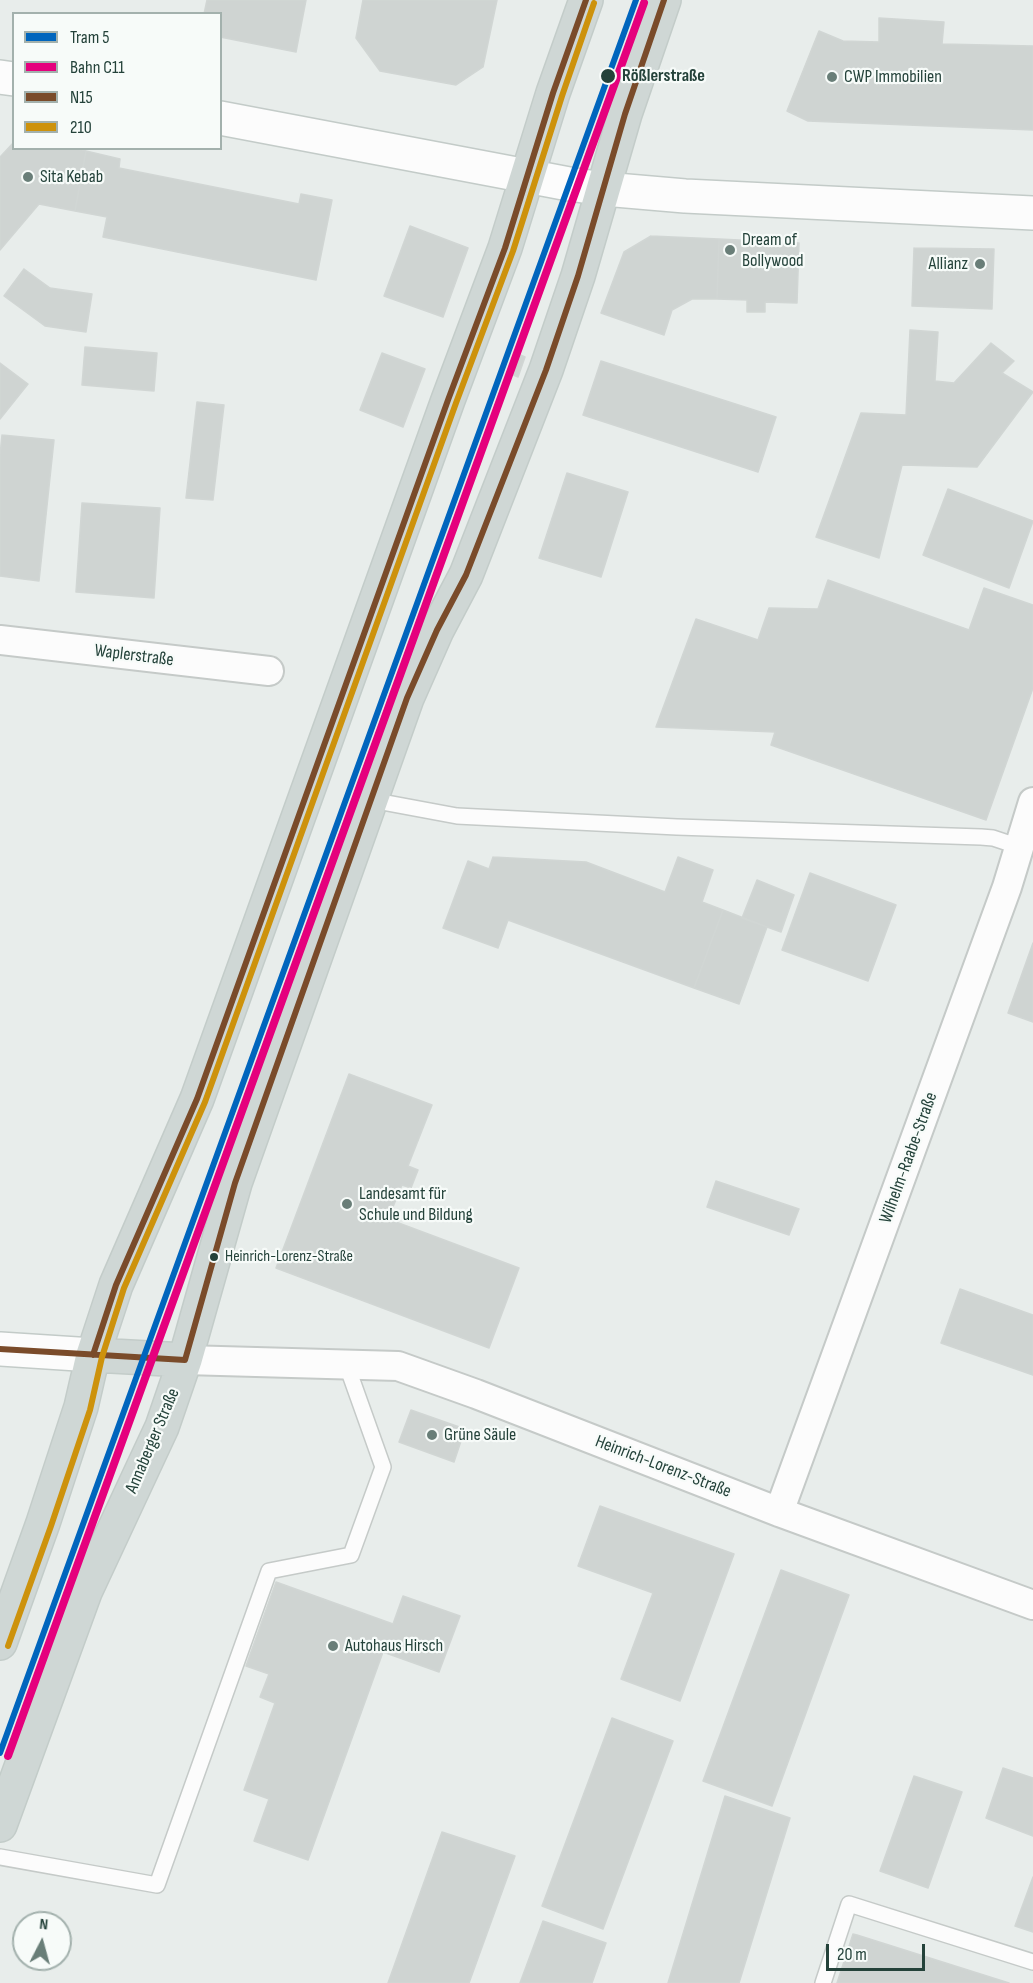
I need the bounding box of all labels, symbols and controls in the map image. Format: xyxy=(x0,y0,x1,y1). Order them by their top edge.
legend xyxy=(12,12,222,150)
text: Tram 5 xyxy=(70,27,109,48)
text: Bahn C11 xyxy=(70,57,125,78)
place label: Rößlerstraße xyxy=(622,65,705,87)
place label: CWP Immobilien xyxy=(844,66,942,88)
marker: Rößlerstraße xyxy=(599,67,617,85)
marker: CWP Immobilien xyxy=(825,70,839,84)
text: N15 xyxy=(70,87,93,108)
text: 210 xyxy=(70,117,92,138)
place label: Sita Kebab xyxy=(40,166,103,188)
marker: Sita Kebab xyxy=(21,170,35,184)
place label: Dream of Bollywood xyxy=(742,229,804,272)
marker: Dream of Bollywood xyxy=(723,243,737,257)
place label: Allianz xyxy=(929,253,968,275)
marker: Allianz xyxy=(973,257,987,271)
street label: Waplerstraße xyxy=(93,640,175,672)
street label: Wilhelm-Raabe-Straße xyxy=(875,1090,943,1226)
place label: Landesamt für Schule und Bildung xyxy=(359,1183,473,1226)
marker: Landesamt für Schule und Bildung xyxy=(340,1197,354,1211)
place label: Heinrich-Lorenz-Straße xyxy=(225,1247,353,1267)
marker: Heinrich-Lorenz-Straße xyxy=(208,1251,220,1263)
street label: Annaberger Straße xyxy=(121,1385,185,1497)
place label: Grüne Säule xyxy=(444,1424,516,1446)
marker: Grüne Säule xyxy=(425,1428,439,1442)
street label: Heinrich-Lorenz-Straße xyxy=(592,1431,734,1503)
place label: Autohaus Hirsch xyxy=(345,1635,443,1657)
marker: Autohaus Hirsch xyxy=(326,1639,340,1653)
north arrow xyxy=(12,1911,72,1971)
text: N xyxy=(38,1915,49,1934)
scale bar xyxy=(829,1932,928,1970)
text: 20 m xyxy=(837,1944,867,1965)

